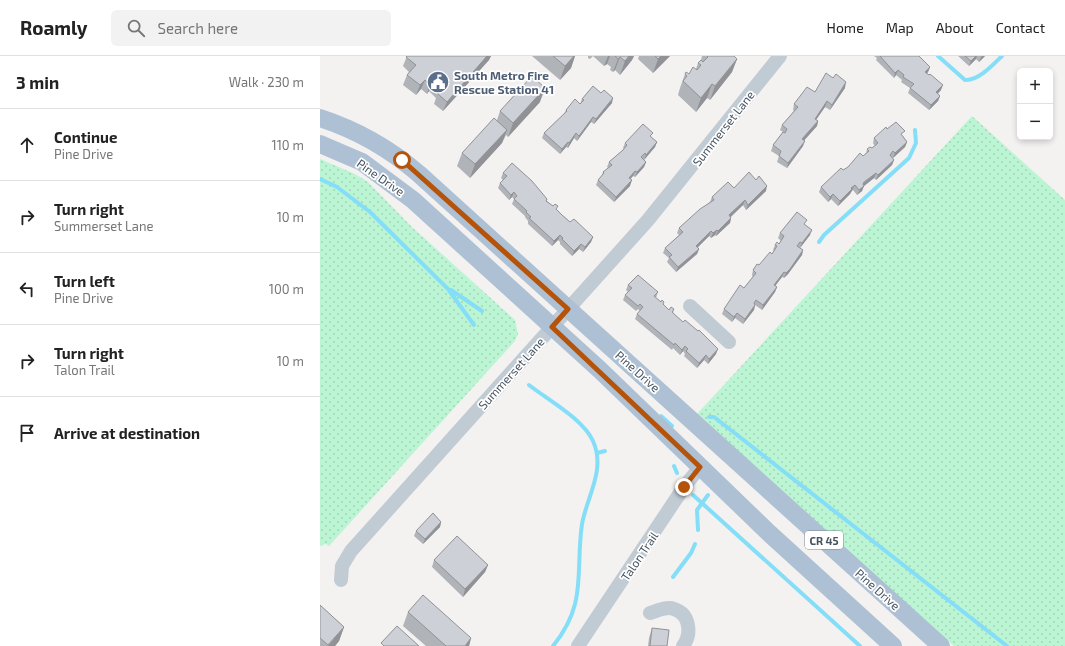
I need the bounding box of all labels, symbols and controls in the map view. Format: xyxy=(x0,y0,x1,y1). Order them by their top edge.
search box xyxy=(111,10,391,46)
text: Roamly xyxy=(20,16,87,39)
icon: search xyxy=(125,17,147,39)
text: Search here xyxy=(157,19,238,37)
text: Home xyxy=(827,19,864,36)
text: Map xyxy=(886,19,914,36)
text: About xyxy=(936,19,974,36)
text: Contact xyxy=(996,19,1045,36)
place label: South Metro Fire Rescue Station 41 xyxy=(454,68,554,96)
map controls xyxy=(1017,68,1053,140)
button: + xyxy=(1017,68,1053,104)
public building icon: South Metro Fire Rescue Station 41 xyxy=(425,69,451,95)
text: 3 min xyxy=(16,72,59,92)
text: Walk · 230 m xyxy=(229,74,304,90)
street label: Summerset Lane xyxy=(689,88,757,168)
button: − xyxy=(1017,104,1053,140)
text: Continue xyxy=(54,128,117,146)
icon: ahead xyxy=(16,134,38,156)
text: 110 m xyxy=(272,137,304,153)
text: Pine Drive xyxy=(54,146,113,162)
route start xyxy=(393,151,411,169)
street label: Pine Drive xyxy=(355,156,407,198)
text: Turn right xyxy=(54,200,124,218)
icon: right xyxy=(16,206,38,228)
text: 10 m xyxy=(277,209,304,225)
text: Summerset Lane xyxy=(54,218,153,234)
text: Turn left xyxy=(54,272,115,290)
icon: left xyxy=(16,278,38,300)
text: 100 m xyxy=(269,281,304,297)
text: Pine Drive xyxy=(54,290,113,306)
street label: Summerset Lane xyxy=(475,334,547,412)
text: Turn right xyxy=(54,344,124,362)
street label: Pine Drive xyxy=(613,348,663,394)
icon: right xyxy=(16,350,38,372)
text: 10 m xyxy=(277,353,304,369)
text: Talon Trail xyxy=(54,362,115,378)
icon: arrive xyxy=(16,422,38,444)
text: Arrive at destination xyxy=(54,424,200,442)
route end xyxy=(675,478,693,496)
street label: Talon Trail xyxy=(618,529,661,583)
road number: CR 45 xyxy=(805,531,843,549)
street label: Pine Drive xyxy=(853,566,903,612)

